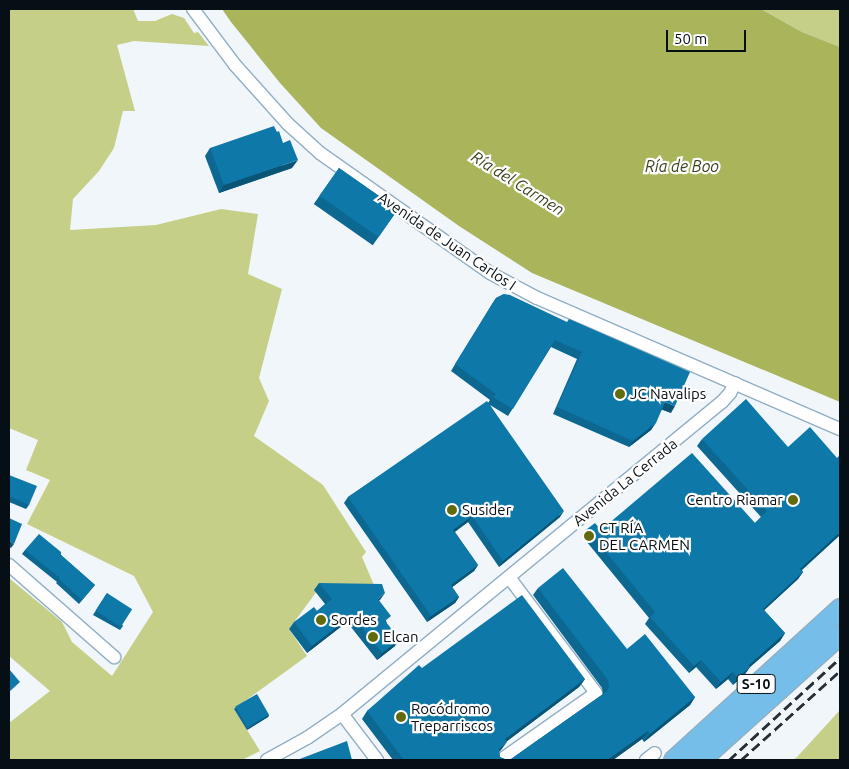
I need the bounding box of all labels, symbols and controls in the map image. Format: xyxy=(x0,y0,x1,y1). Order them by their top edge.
scale bar xyxy=(669,20,749,52)
text: 50 m xyxy=(674,30,707,47)
water label: Ría del Carmen xyxy=(468,147,568,219)
water label: Ría de Boo xyxy=(645,156,719,176)
street label: Avenida de Juan Carlos I xyxy=(375,188,519,294)
place label: JC Navalips xyxy=(630,385,706,403)
marker: JC Navalips xyxy=(614,388,626,400)
street label: Avenida La Cerrada xyxy=(569,434,681,530)
place label: Centro Riamar xyxy=(686,491,783,509)
marker: Centro Riamar xyxy=(787,494,799,506)
place label: Susider xyxy=(462,501,511,519)
marker: Susider xyxy=(446,504,458,516)
place label: CT RÍA DEL CARMEN xyxy=(599,518,690,553)
marker: CT RÍA DEL CARMEN xyxy=(583,530,595,542)
place label: Sordes xyxy=(331,611,377,629)
marker: Sordes xyxy=(315,614,327,626)
place label: Elcan xyxy=(383,628,419,646)
marker: Elcan xyxy=(367,631,379,643)
road number: S-10 xyxy=(736,672,776,696)
place label: Rocódromo Treparriscos xyxy=(411,699,493,734)
marker: Rocódromo Treparriscos xyxy=(395,711,407,723)

